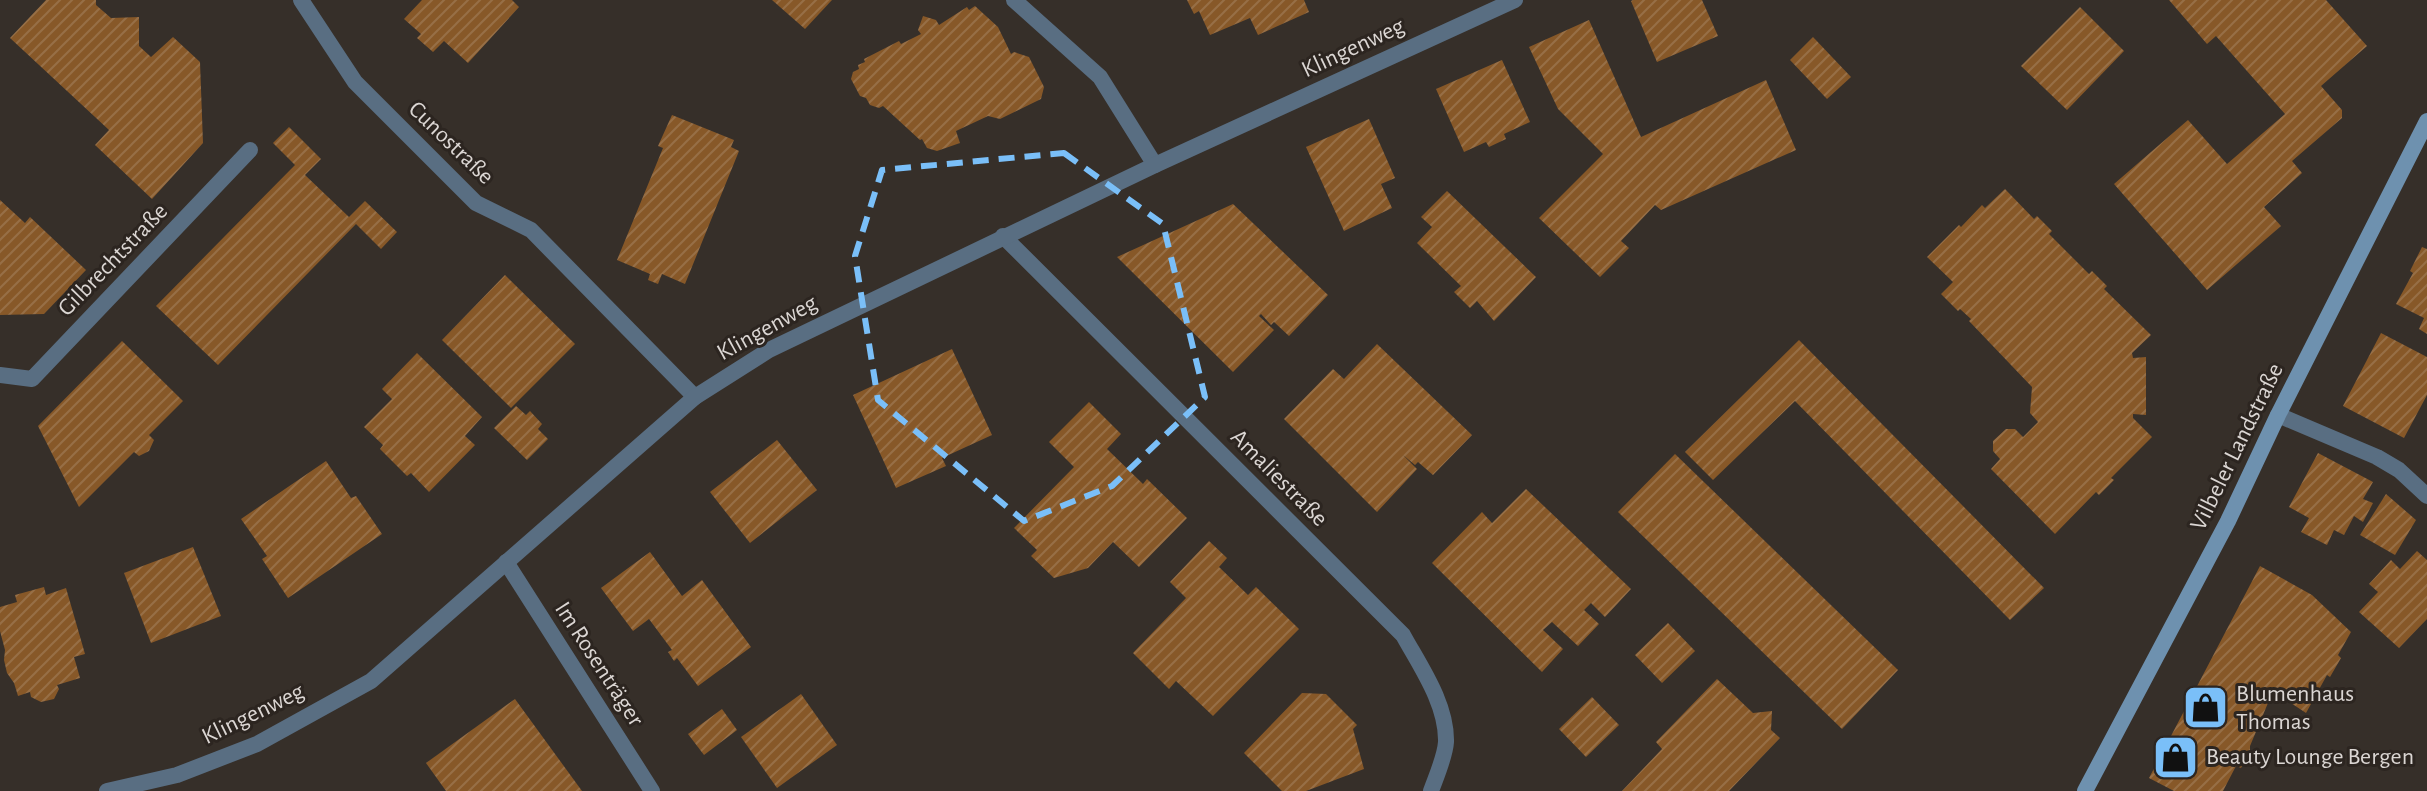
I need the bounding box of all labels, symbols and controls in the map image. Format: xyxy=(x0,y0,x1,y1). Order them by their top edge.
street label: Klingenweg xyxy=(1298,14,1408,82)
street label: Cunostraße xyxy=(404,97,498,189)
street label: Gilbrechtstraße xyxy=(54,199,172,321)
street label: Klingenweg xyxy=(713,291,821,365)
street label: Vilbeler Landstraße xyxy=(2186,360,2288,534)
street label: Amaliestraße xyxy=(1226,425,1332,531)
street label: Im Rosenträger xyxy=(550,598,648,731)
street label: Klingenweg xyxy=(198,679,308,749)
place label: Blumenhaus Thomas xyxy=(2236,682,2354,734)
shop icon: Blumenhaus Thomas xyxy=(2181,684,2229,732)
shop icon: Beauty Lounge Bergen xyxy=(2151,733,2199,781)
place label: Beauty Lounge Bergen xyxy=(2206,745,2414,769)

